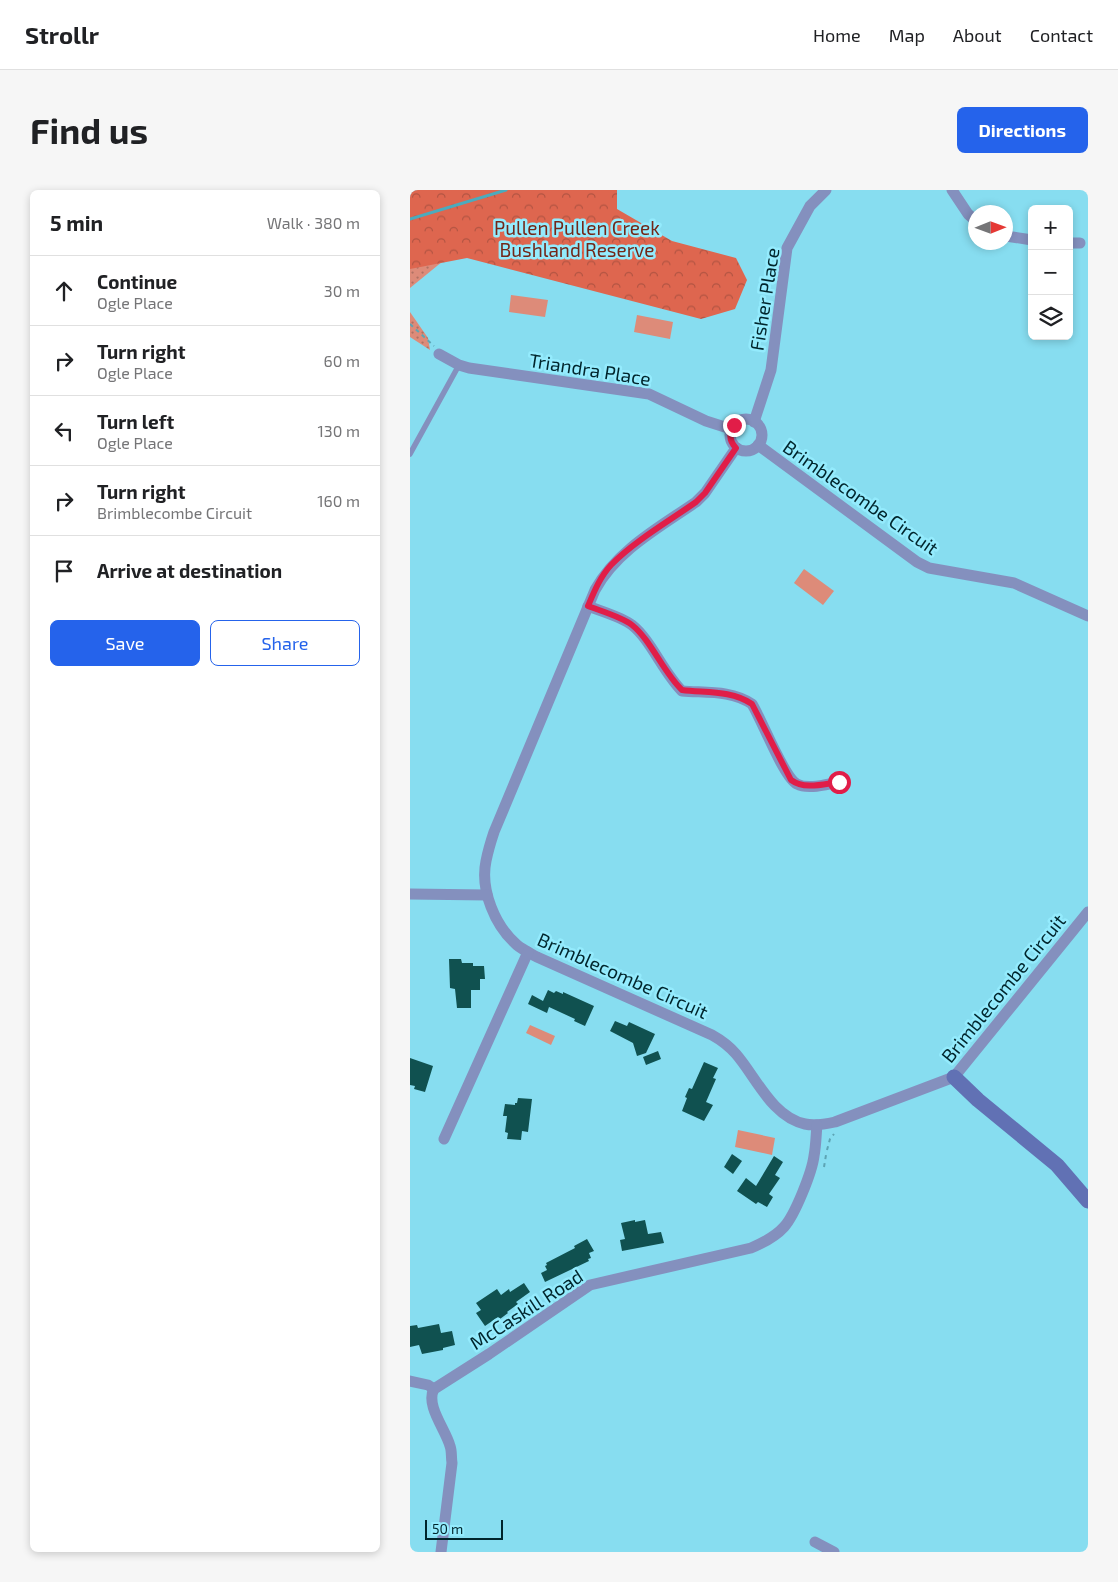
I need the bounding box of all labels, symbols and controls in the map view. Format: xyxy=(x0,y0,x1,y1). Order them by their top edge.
text: Strollr xyxy=(25,20,99,49)
text: Home xyxy=(813,24,861,46)
text: Map xyxy=(889,24,925,46)
text: About xyxy=(953,24,1002,46)
text: Contact xyxy=(1030,24,1093,46)
button: Directions xyxy=(957,107,1088,153)
text: Find us xyxy=(30,109,148,151)
north arrow xyxy=(968,205,1013,250)
map controls xyxy=(1028,205,1073,340)
button: + xyxy=(1028,205,1073,250)
text: 5 min xyxy=(50,210,103,235)
text: Walk · 380 m xyxy=(267,213,360,232)
park label: Pullen Pullen Creek Bushland Reserve xyxy=(494,216,660,261)
street label: Fisher Place xyxy=(745,246,783,352)
button: − xyxy=(1028,250,1073,295)
text: Continue xyxy=(97,270,177,293)
icon: ahead xyxy=(50,277,78,305)
text: 30 m xyxy=(324,281,360,300)
text: Ogle Place xyxy=(97,293,173,312)
button: layers xyxy=(1028,295,1073,340)
text: Turn right xyxy=(97,340,185,363)
icon: right xyxy=(50,347,78,375)
street label: Triandra Place xyxy=(528,348,652,390)
text: 60 m xyxy=(324,351,360,370)
text: Ogle Place xyxy=(97,363,173,382)
text: Turn left xyxy=(97,410,174,433)
route end xyxy=(723,414,746,437)
icon: left xyxy=(50,417,78,445)
text: 130 m xyxy=(318,421,360,440)
text: Ogle Place xyxy=(97,433,173,452)
street label: Brimblecombe Circuit xyxy=(779,435,943,559)
text: Turn right xyxy=(97,480,185,503)
icon: right xyxy=(50,487,78,515)
text: 160 m xyxy=(317,491,360,510)
text: Brimblecombe Circuit xyxy=(97,503,252,522)
icon: arrive xyxy=(50,557,78,585)
text: Arrive at destination xyxy=(97,559,282,582)
button: Save xyxy=(50,620,200,666)
button: Share xyxy=(210,620,360,666)
route start xyxy=(828,771,851,794)
street label: Brimblecombe Circuit xyxy=(936,909,1070,1067)
street label: Brimblecombe Circuit xyxy=(534,927,712,1023)
street label: McCaskill Road xyxy=(465,1264,587,1354)
scale bar xyxy=(425,1517,502,1540)
text: 50 m xyxy=(432,1520,463,1537)

